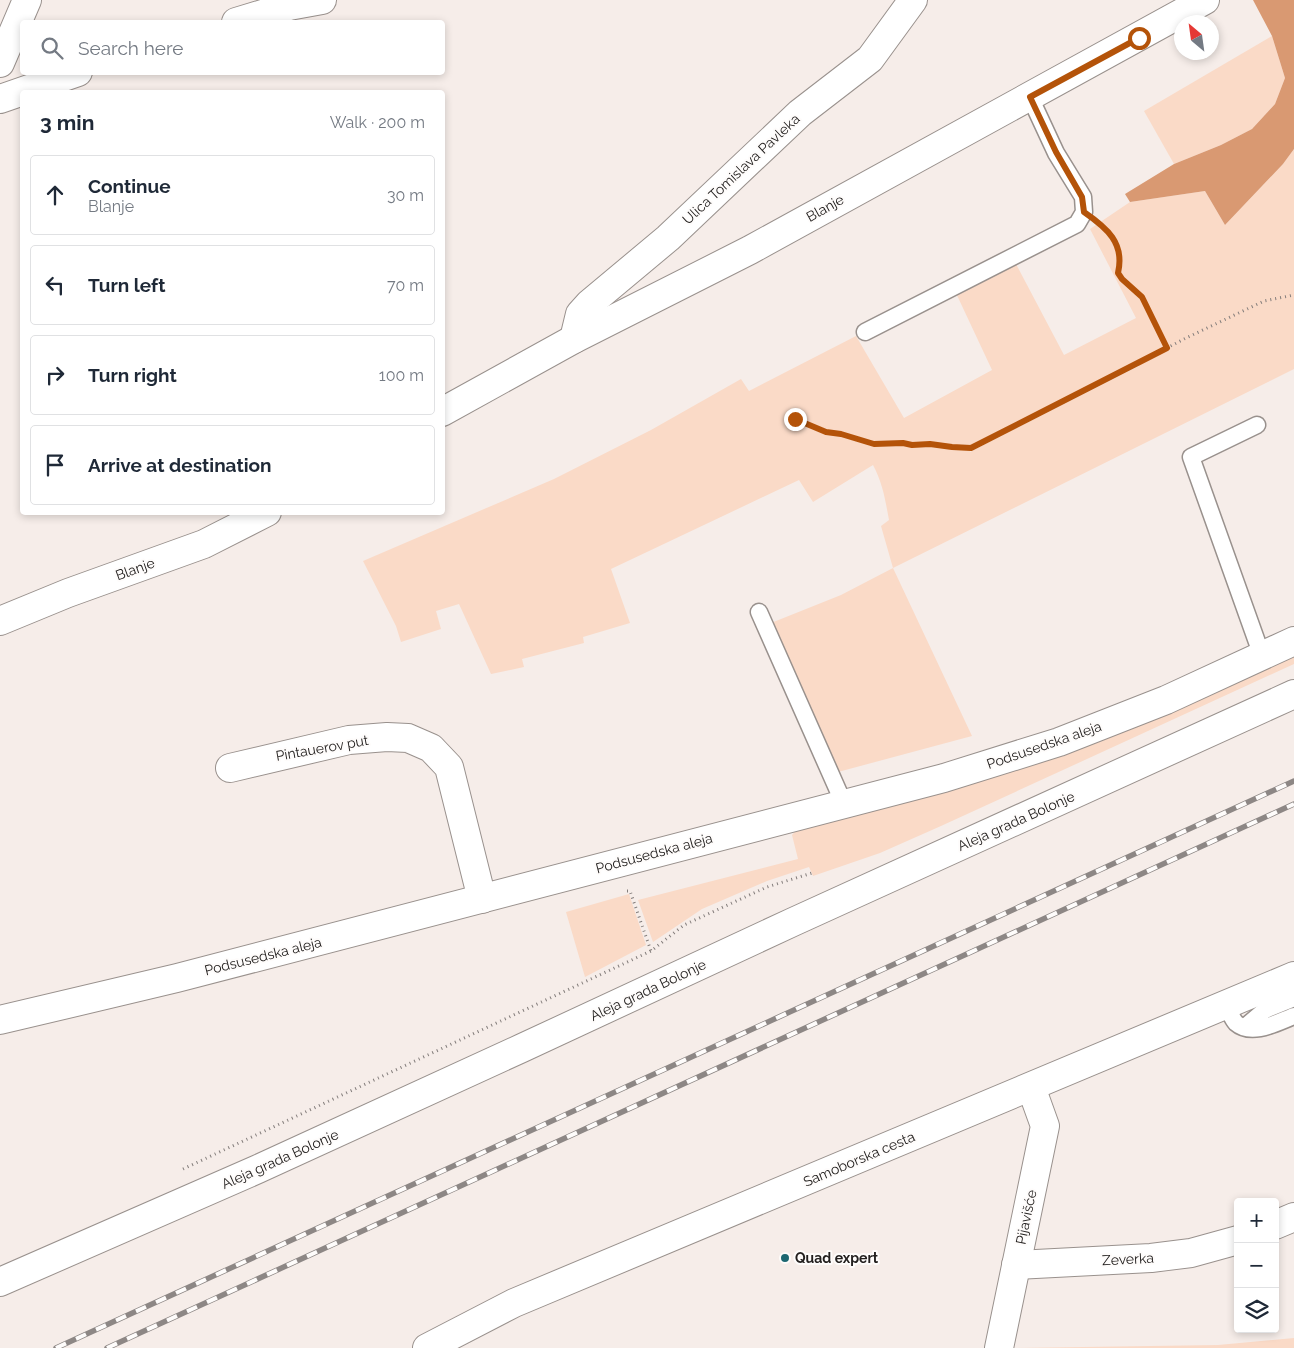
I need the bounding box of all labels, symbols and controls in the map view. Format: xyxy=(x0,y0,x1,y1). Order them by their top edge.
north arrow xyxy=(1174,15,1219,60)
search box xyxy=(20,20,445,75)
route start xyxy=(1128,27,1151,50)
icon: search xyxy=(38,34,66,62)
text: Search here xyxy=(78,37,184,59)
text: 3 min xyxy=(40,110,94,135)
street label: Ulica Tomislava Pavleka xyxy=(679,111,803,227)
text: Walk · 200 m xyxy=(330,113,425,132)
text: Continue xyxy=(88,175,171,197)
icon: ahead xyxy=(41,181,69,209)
text: 30 m xyxy=(387,186,424,205)
street label: Blanje xyxy=(803,191,847,225)
text: Blanje xyxy=(88,197,134,216)
icon: left xyxy=(41,271,69,299)
text: Turn left xyxy=(88,274,165,296)
text: 70 m xyxy=(387,276,424,295)
icon: right xyxy=(41,361,69,389)
text: Turn right xyxy=(88,364,177,386)
text: 100 m xyxy=(379,366,424,385)
route end xyxy=(784,408,807,431)
icon: arrive xyxy=(41,451,69,479)
text: Arrive at destination xyxy=(88,454,272,476)
street label: Blanje xyxy=(113,555,157,583)
street label: Podsusedska aleja xyxy=(985,718,1103,772)
street label: Pintauerov put xyxy=(274,732,370,764)
street label: Aleja grada Bolonje xyxy=(955,788,1077,854)
street label: Podsusedska aleja xyxy=(594,830,714,876)
street label: Podsusedska aleja xyxy=(203,934,323,978)
street label: Aleja grada Bolonje xyxy=(587,956,709,1024)
street label: Aleja grada Bolonje xyxy=(219,1126,341,1192)
street label: Samoborska cesta xyxy=(801,1128,917,1190)
street label: Pijavišće xyxy=(1012,1188,1040,1246)
map controls xyxy=(1234,1198,1279,1333)
button: + xyxy=(1234,1198,1279,1243)
button: − xyxy=(1234,1243,1279,1288)
place label: Quad expert xyxy=(795,1250,879,1266)
street label: Zeverka xyxy=(1102,1250,1154,1268)
marker: Quad expert xyxy=(779,1252,791,1264)
button: layers xyxy=(1234,1288,1279,1333)

